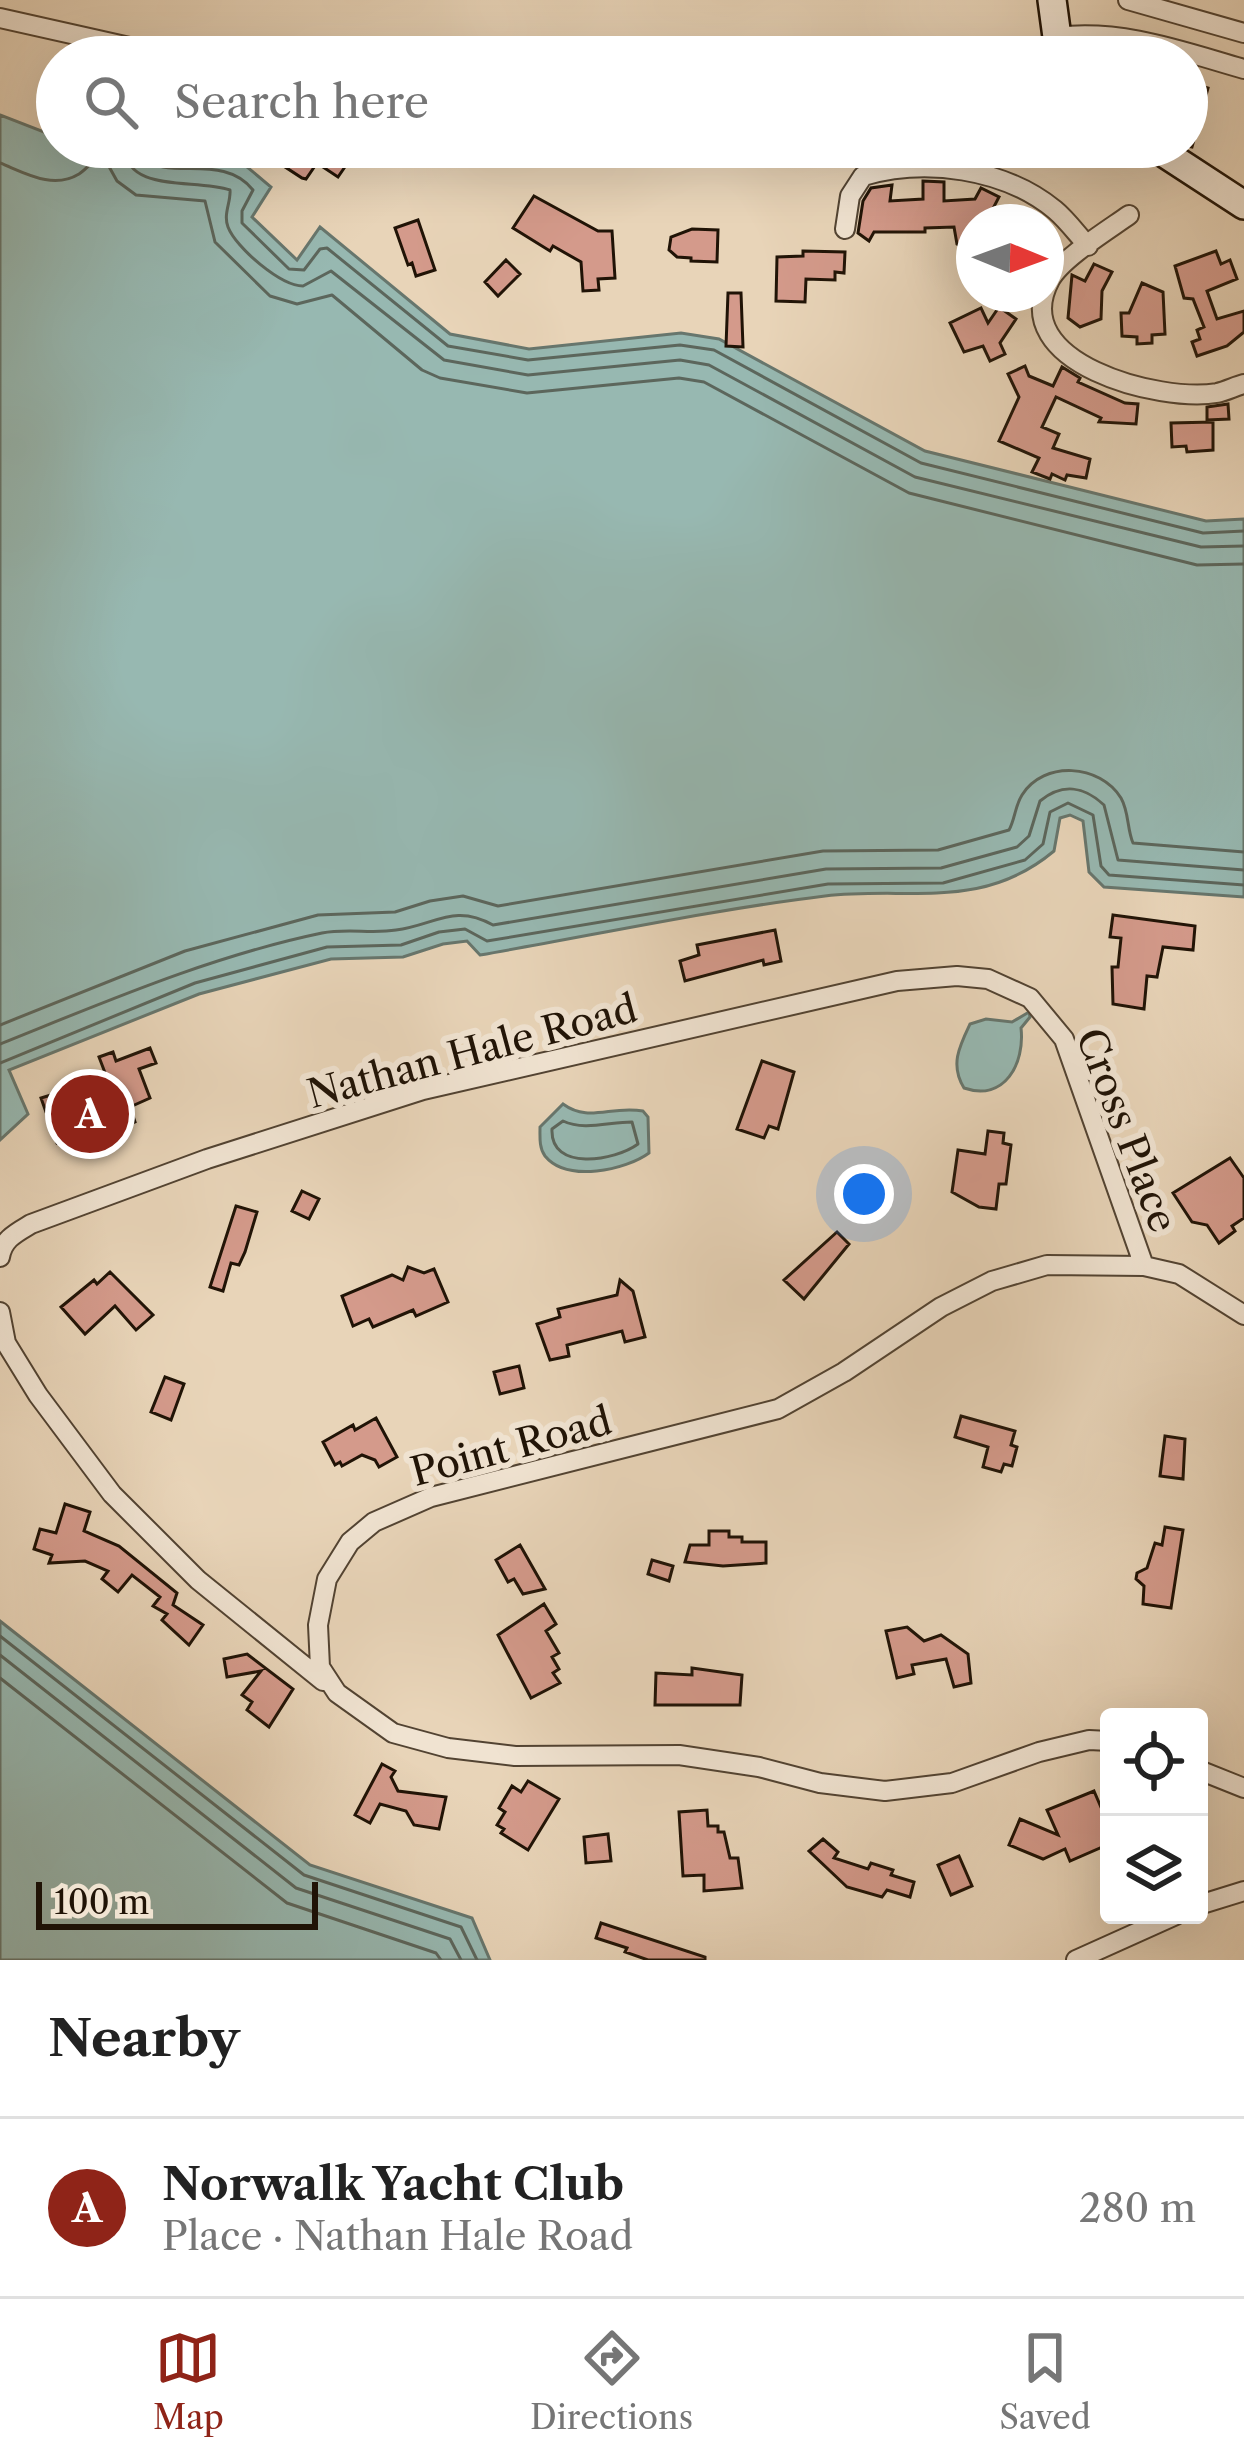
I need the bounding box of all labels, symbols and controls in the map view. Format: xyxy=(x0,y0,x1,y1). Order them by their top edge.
search box xyxy=(36,36,1208,168)
icon: search xyxy=(78,69,144,135)
text: Search here xyxy=(174,74,429,130)
north arrow xyxy=(956,204,1064,312)
street label: Nathan Hale Road xyxy=(302,984,642,1118)
street label: Cross Place xyxy=(1066,1021,1188,1239)
pin: A xyxy=(51,1069,129,1159)
your location xyxy=(834,1164,894,1224)
street label: Point Road xyxy=(405,1396,617,1496)
map controls xyxy=(1100,1708,1208,1924)
button: locate xyxy=(1100,1708,1208,1816)
button: layers xyxy=(1100,1816,1208,1924)
scale bar xyxy=(36,1876,318,1929)
text: 100 m xyxy=(54,1882,149,1923)
text: Nearby xyxy=(48,2007,240,2069)
text: Norwalk Yacht Club xyxy=(162,2156,624,2212)
text: A xyxy=(72,2184,102,2232)
text: 280 m xyxy=(1079,2184,1196,2232)
text: Place · Nathan Hale Road xyxy=(162,2212,633,2260)
tab: Map xyxy=(153,2325,224,2438)
tab: Directions xyxy=(530,2325,693,2438)
tab: Saved xyxy=(999,2325,1091,2438)

